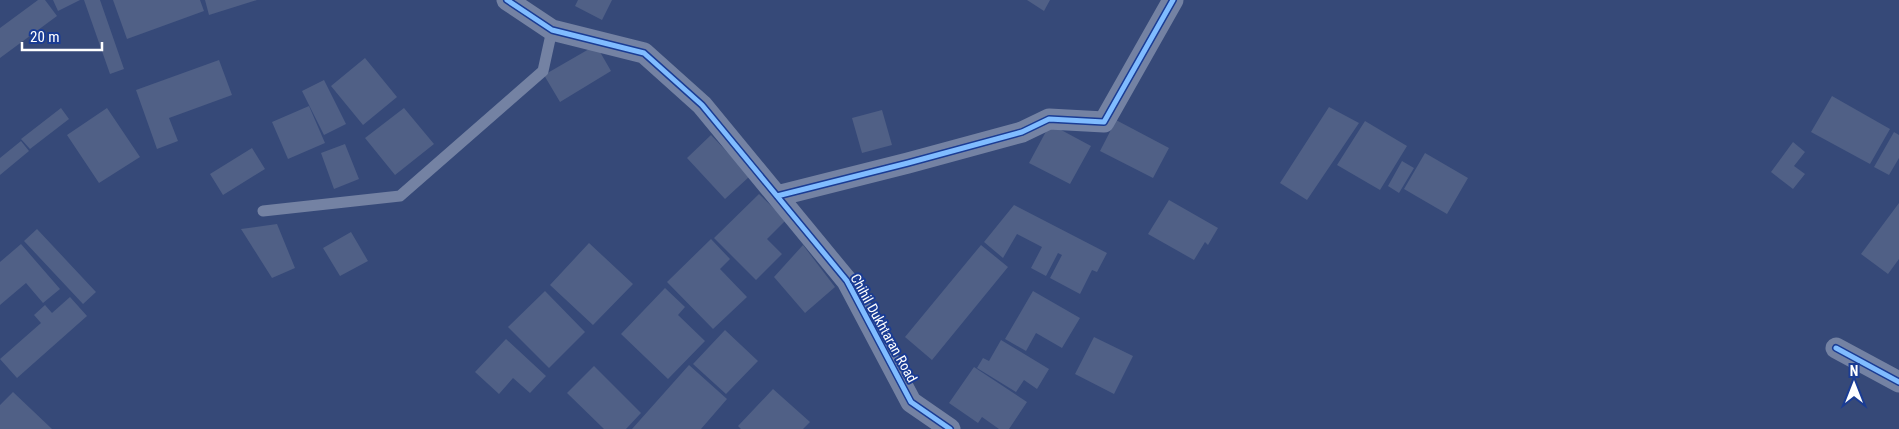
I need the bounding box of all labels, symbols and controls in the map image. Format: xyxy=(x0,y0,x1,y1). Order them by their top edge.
scale bar xyxy=(22,20,102,52)
text: 20 m xyxy=(30,28,60,46)
street label: Chihil Dukhtaran Road xyxy=(847,271,921,385)
north arrow xyxy=(1829,359,1879,409)
text: N xyxy=(1850,363,1858,379)

